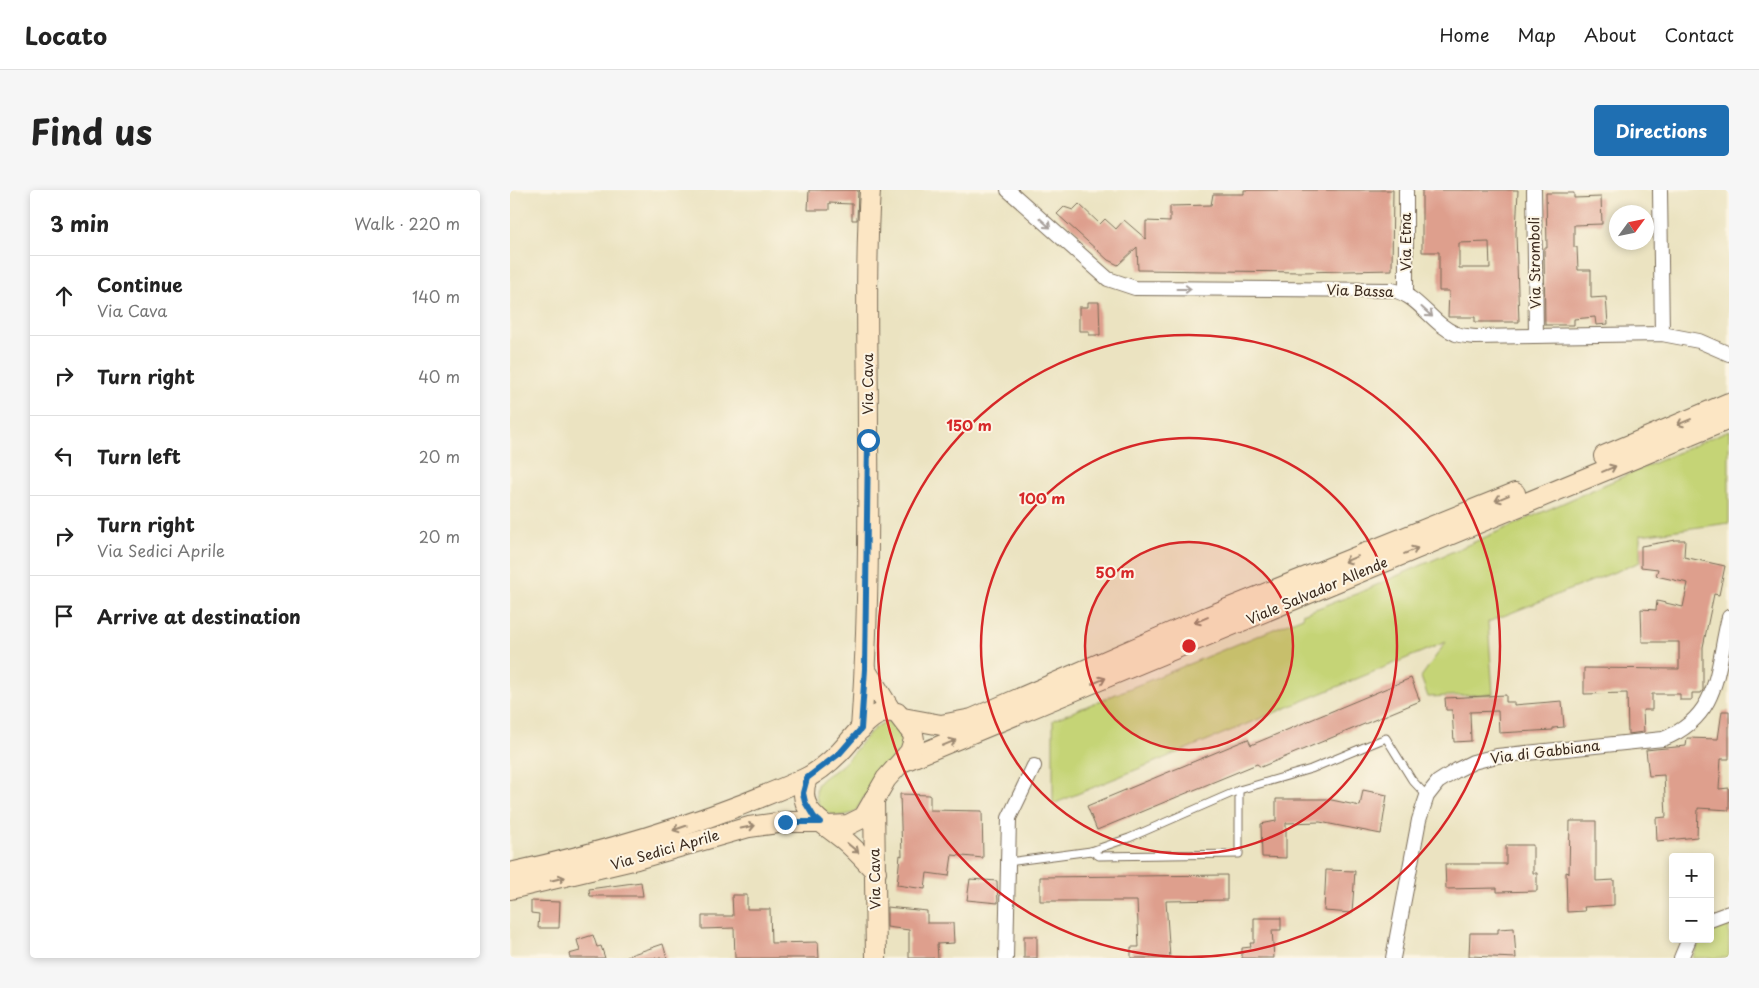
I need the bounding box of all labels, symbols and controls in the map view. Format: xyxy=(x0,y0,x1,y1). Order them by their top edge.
text: Locato xyxy=(25,17,107,53)
text: Home xyxy=(1439,21,1489,48)
text: Map xyxy=(1517,21,1556,48)
text: About xyxy=(1584,21,1636,48)
text: Contact xyxy=(1664,21,1734,48)
text: Find us xyxy=(30,104,152,157)
button: Directions xyxy=(1594,105,1729,156)
north arrow xyxy=(1609,205,1654,250)
text: 3 min xyxy=(50,207,109,239)
text: Walk · 220 m xyxy=(354,211,460,235)
street label: Via Etna xyxy=(1395,213,1416,271)
one-way arrow xyxy=(1038,217,1051,228)
street label: Via Stromboli xyxy=(1523,217,1546,309)
text: Continue xyxy=(97,270,183,298)
street label: Via Bassa xyxy=(1326,279,1394,302)
icon: ahead xyxy=(50,282,78,310)
text: 140 m xyxy=(412,284,460,308)
one-way arrow xyxy=(1176,284,1192,294)
text: Via Cava xyxy=(97,298,167,322)
one-way arrow xyxy=(1421,306,1434,318)
street label: Via Cava xyxy=(857,353,878,415)
icon: right xyxy=(50,362,78,390)
text: Turn right xyxy=(97,362,195,390)
text: 40 m xyxy=(418,364,460,388)
text: 150 m xyxy=(946,413,992,436)
one-way arrow xyxy=(1677,418,1692,428)
route start xyxy=(857,429,880,452)
icon: left xyxy=(50,442,78,470)
text: Turn left xyxy=(97,442,181,470)
text: 20 m xyxy=(419,444,460,468)
one-way arrow xyxy=(1601,463,1616,473)
text: 100 m xyxy=(1019,486,1065,509)
one-way arrow xyxy=(1495,494,1510,504)
text: Turn right xyxy=(97,510,195,538)
icon: right xyxy=(50,522,78,550)
text: 20 m xyxy=(419,524,460,548)
text: Via Sedici Aprile xyxy=(97,538,225,562)
one-way arrow xyxy=(1403,546,1418,556)
street label: Viale Salvador Allende xyxy=(1243,551,1390,630)
one-way arrow xyxy=(1344,555,1359,564)
text: 50 m xyxy=(1096,560,1134,583)
icon: arrive xyxy=(50,602,78,630)
text: Arrive at destination xyxy=(97,602,301,630)
one-way arrow xyxy=(1193,616,1209,625)
centre of rings xyxy=(1180,637,1198,655)
one-way arrow xyxy=(1091,676,1106,685)
street label: Via di Gabbiana xyxy=(1489,734,1601,769)
one-way arrow xyxy=(941,738,956,748)
route end xyxy=(774,811,797,834)
one-way arrow xyxy=(740,822,756,831)
one-way arrow xyxy=(672,823,688,833)
street label: Via Sedici Aprile xyxy=(608,824,722,875)
one-way arrow xyxy=(846,842,859,853)
street label: Via Cava xyxy=(863,848,886,910)
map controls xyxy=(1669,853,1714,943)
button: + xyxy=(1669,853,1714,898)
one-way arrow xyxy=(549,874,565,883)
button: − xyxy=(1669,898,1714,943)

